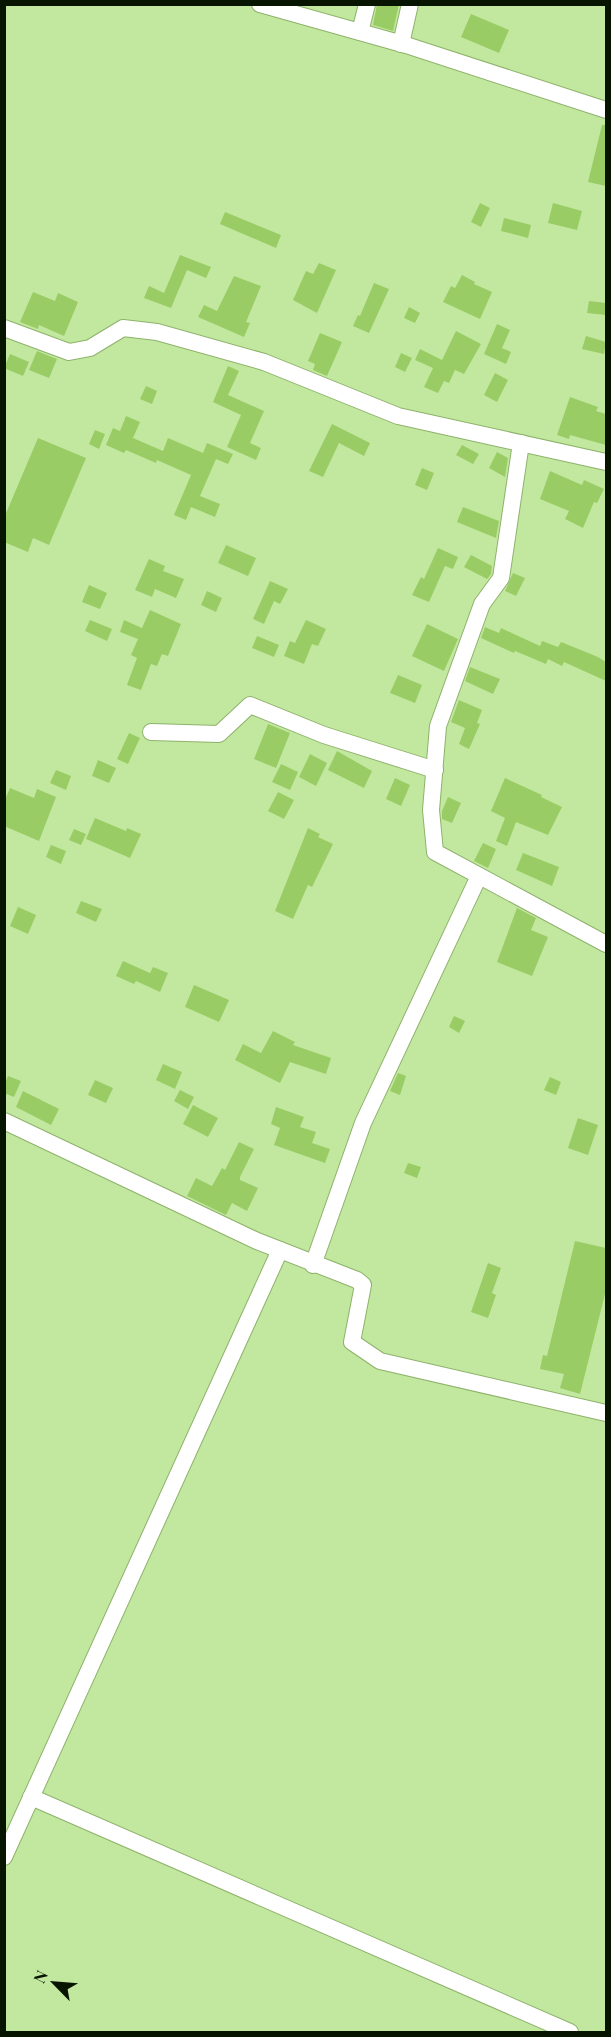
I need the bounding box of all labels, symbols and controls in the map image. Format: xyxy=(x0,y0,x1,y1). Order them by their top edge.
north arrow xyxy=(24,1953,84,2013)
text: N xyxy=(28,1966,52,1986)

